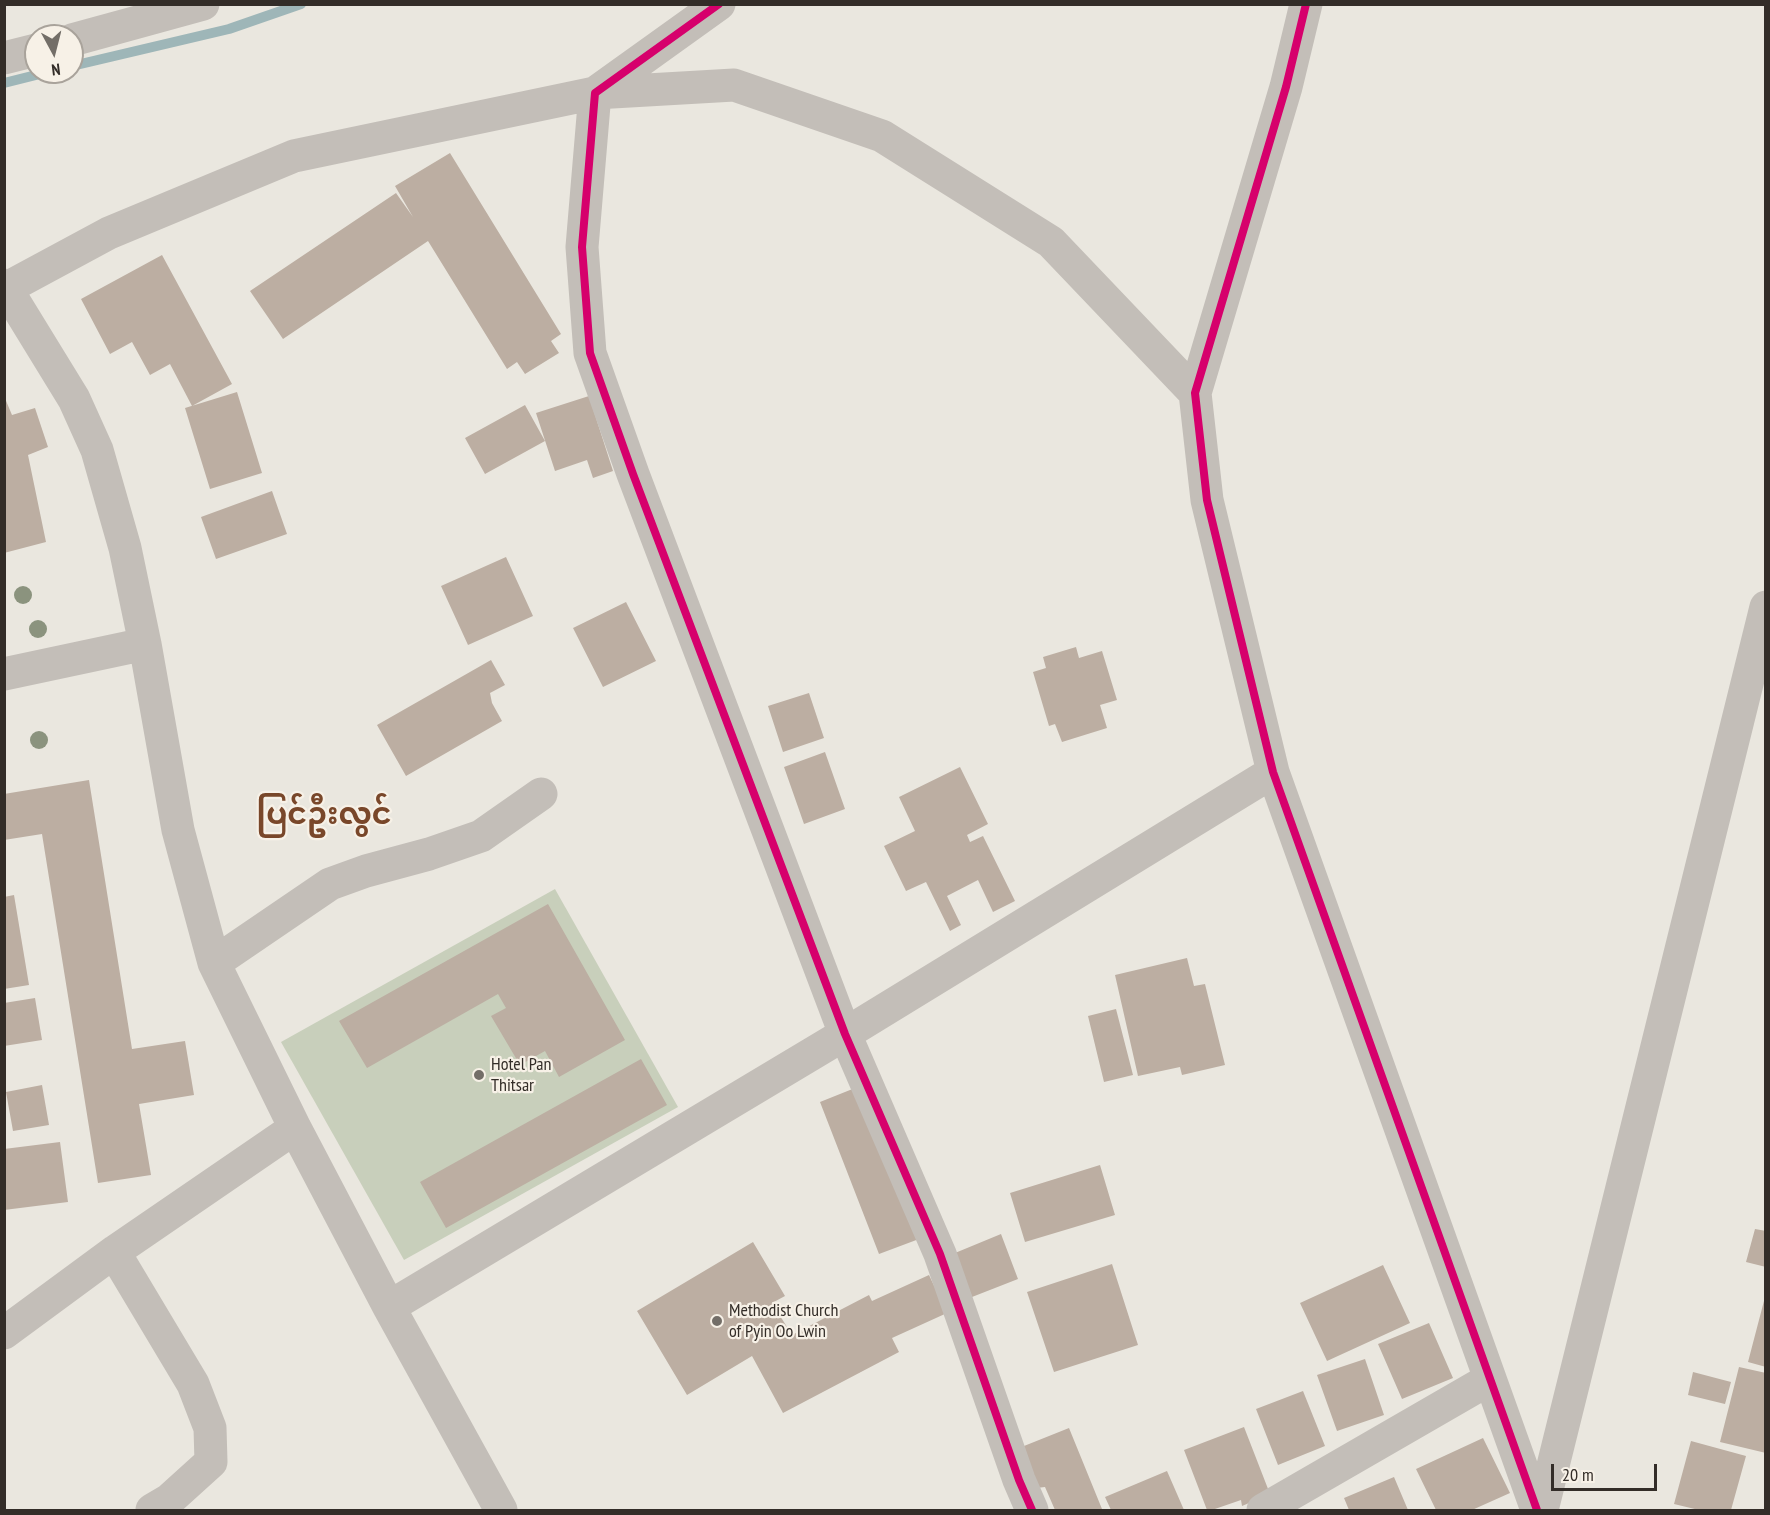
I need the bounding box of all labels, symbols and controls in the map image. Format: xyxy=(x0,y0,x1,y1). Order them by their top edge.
north arrow xyxy=(24,24,84,84)
text: N xyxy=(50,59,61,80)
district label: ပြင်ဦးလွင် xyxy=(256,797,392,833)
place label: Hotel Pan Thitsar xyxy=(491,1054,551,1096)
marker: Hotel Pan Thitsar xyxy=(472,1068,486,1082)
place label: Methodist Church of Pyin Oo Lwin xyxy=(729,1300,838,1342)
marker: Methodist Church of Pyin Oo Lwin xyxy=(710,1314,724,1328)
scale bar xyxy=(1554,1452,1660,1490)
text: 20 m xyxy=(1562,1463,1594,1486)

